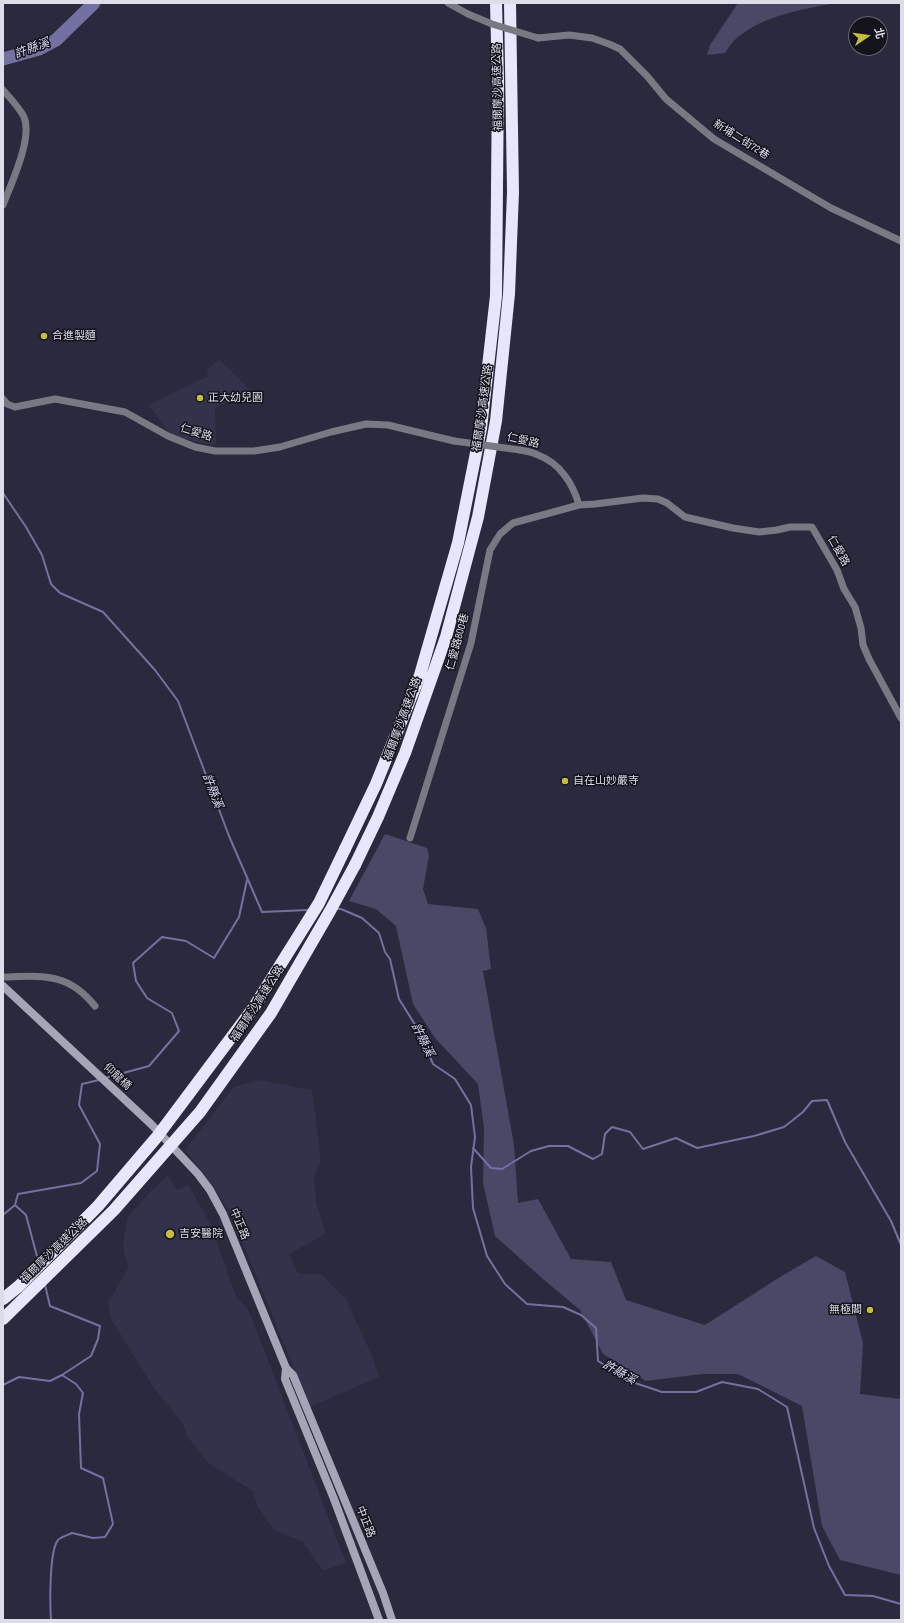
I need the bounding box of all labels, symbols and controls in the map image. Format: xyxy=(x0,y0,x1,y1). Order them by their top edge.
north arrow xyxy=(848,16,888,56)
text: 北 xyxy=(872,27,887,40)
water label: 許縣溪 xyxy=(13,36,51,62)
street label: 福爾摩沙高速公路 xyxy=(491,43,505,131)
street label: 新埔二街72巷 xyxy=(710,117,772,163)
place label: 合進製麵 xyxy=(52,329,96,343)
marker: 合進製麵 xyxy=(39,331,49,341)
street label: 福爾摩沙高速公路 xyxy=(470,364,496,452)
place label: 正大幼兒園 xyxy=(208,391,263,405)
marker: 正大幼兒園 xyxy=(195,393,205,403)
street label: 仁愛路 xyxy=(178,422,214,444)
street label: 仁愛路 xyxy=(505,431,541,451)
street label: 仁愛路 xyxy=(824,533,852,569)
street label: 仁愛路800巷 xyxy=(444,612,472,672)
street label: 福爾摩沙高速公路 xyxy=(382,675,424,763)
water label: 許縣溪 xyxy=(199,772,225,810)
place label: 自在山妙嚴寺 xyxy=(573,774,639,788)
marker: 自在山妙嚴寺 xyxy=(560,776,570,786)
street label: 福爾摩沙高速公路 xyxy=(229,964,287,1044)
water label: 許縣溪 xyxy=(408,1021,436,1059)
street label: 仰龍橋 xyxy=(100,1061,134,1093)
street label: 中正路 xyxy=(226,1206,252,1242)
street label: 福爾摩沙高速公路 xyxy=(18,1216,90,1286)
place label: 吉安醫院 xyxy=(179,1227,223,1241)
marker: 吉安醫院 xyxy=(164,1228,176,1240)
place label: 無極閣 xyxy=(829,1303,862,1317)
marker: 無極閣 xyxy=(865,1305,875,1315)
water label: 許縣溪 xyxy=(600,1358,638,1388)
street label: 中正路 xyxy=(353,1504,377,1540)

